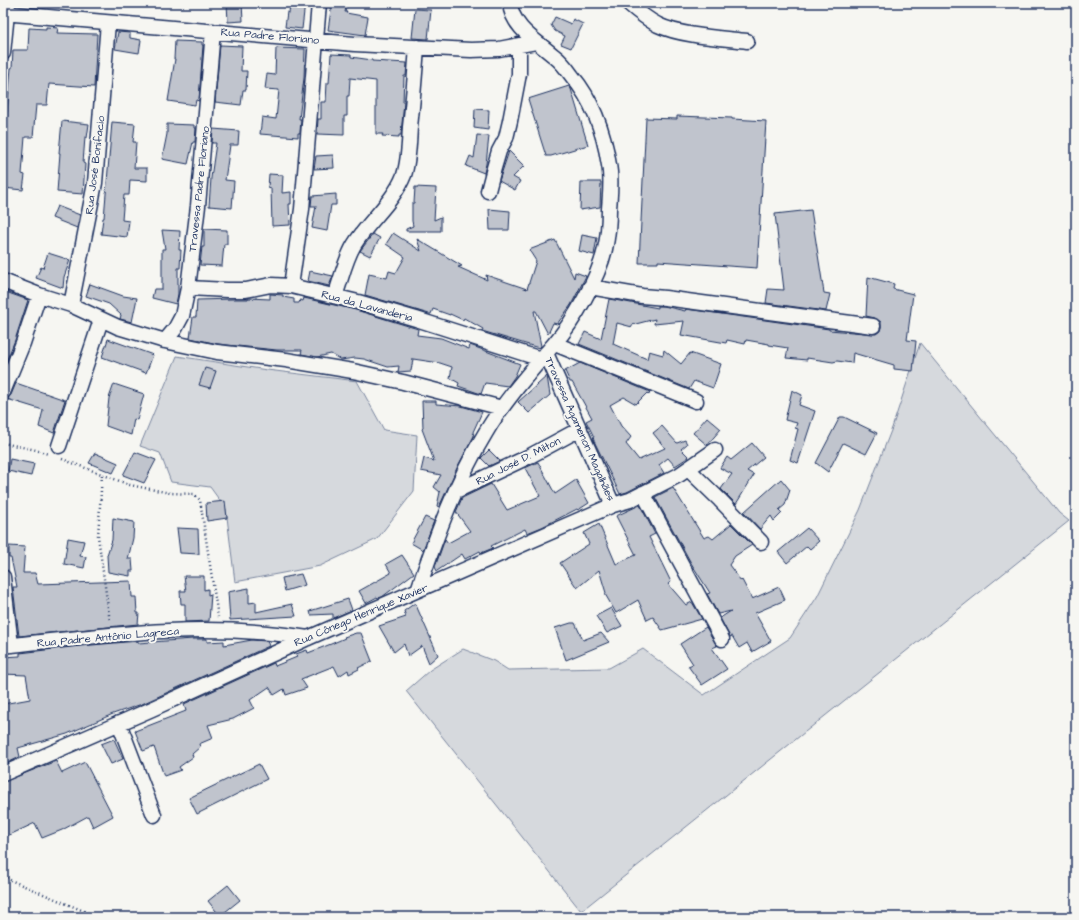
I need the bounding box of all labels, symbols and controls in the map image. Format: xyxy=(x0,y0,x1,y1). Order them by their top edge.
street label: Rua Padre Floriano xyxy=(220,24,321,48)
street label: Rua José Bonifacio xyxy=(81,114,109,215)
street label: Travessa Padre Floriano xyxy=(185,125,213,253)
street label: Rua da Lavanderia xyxy=(320,287,415,326)
street label: Travessa Agamenon Magalhães xyxy=(541,355,619,504)
street label: Rua José D. Milton xyxy=(473,433,563,489)
street label: Rua Cônego Henrique Xavier xyxy=(292,580,431,651)
street label: Rua Padre Antônio Lagreca xyxy=(36,623,180,652)

